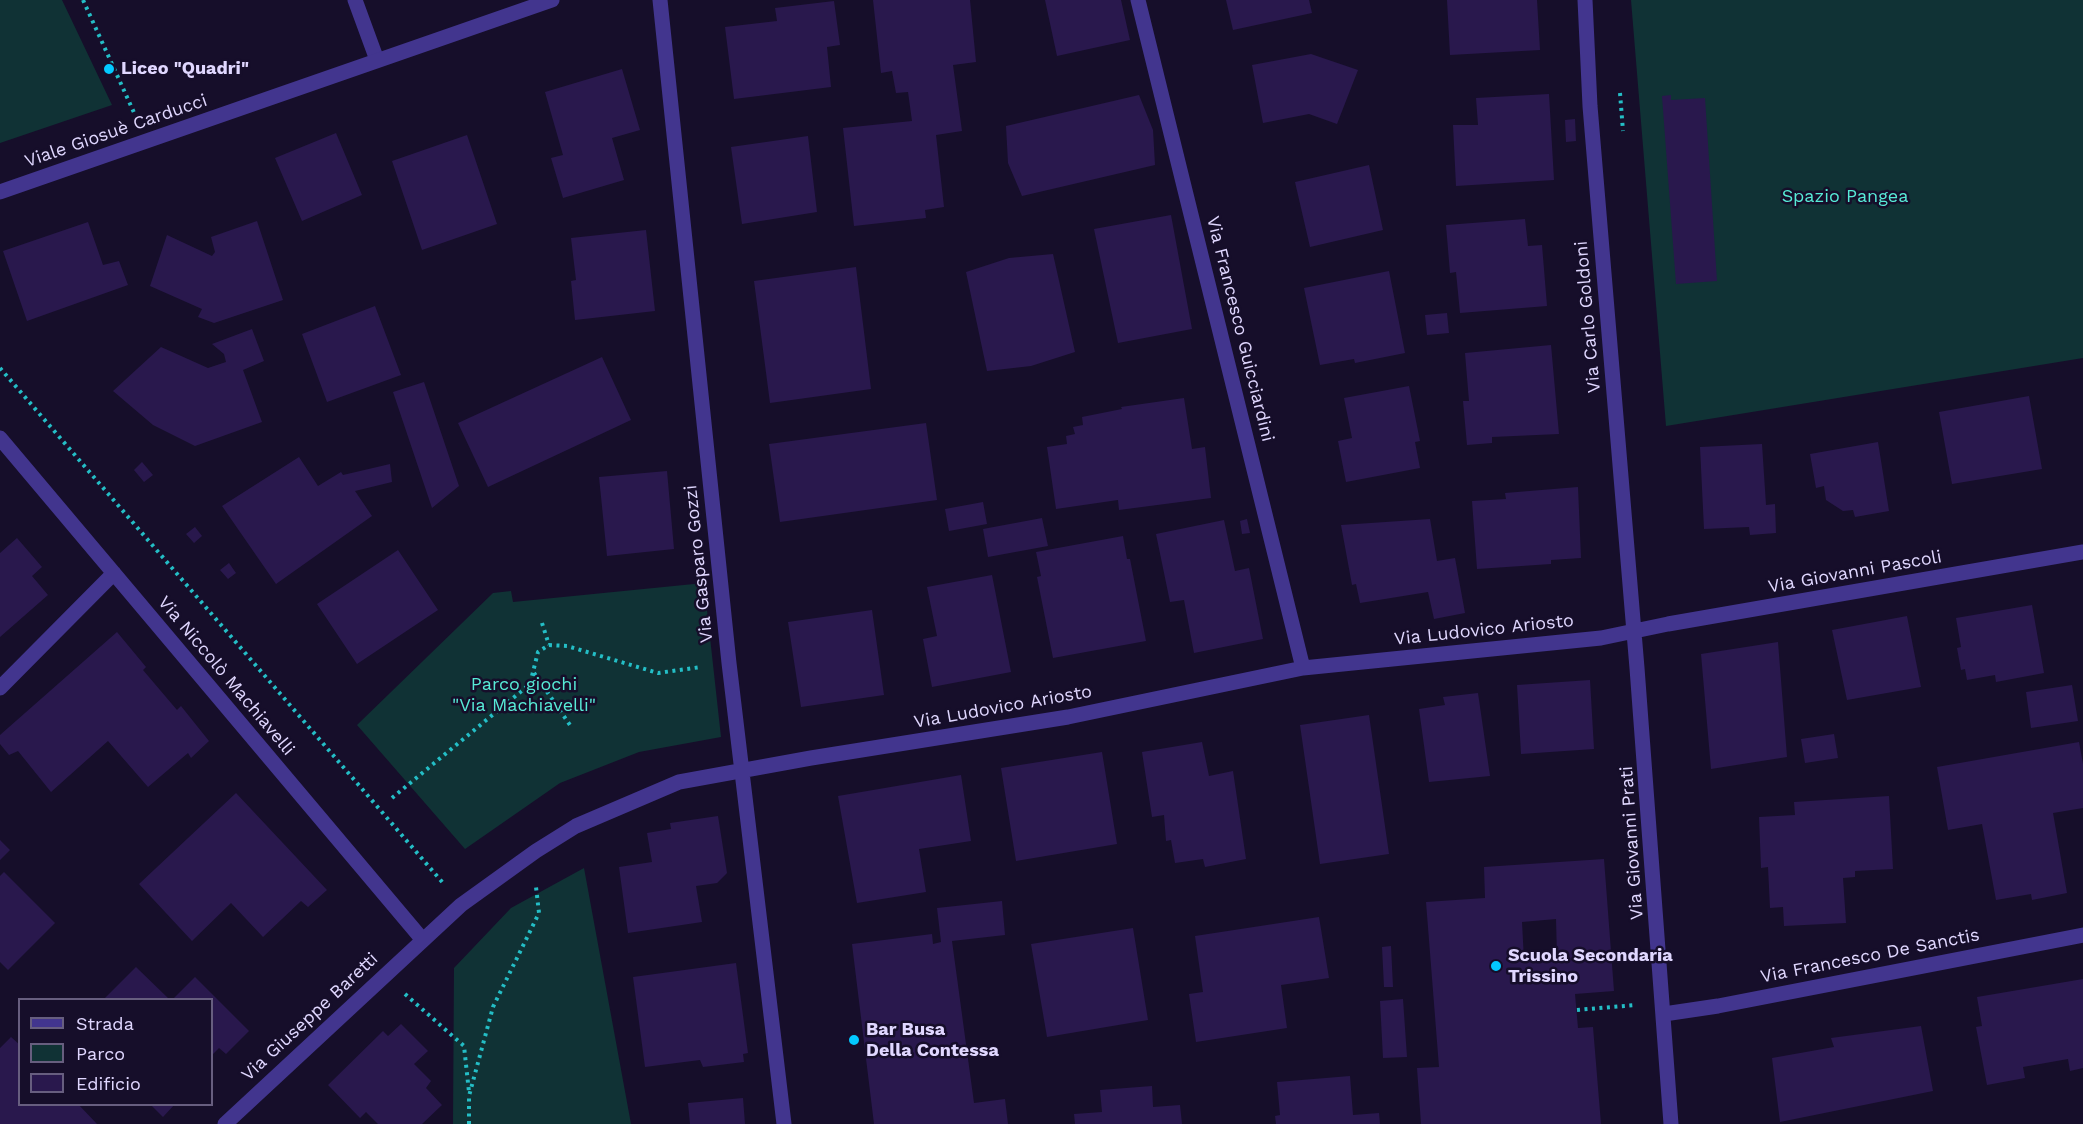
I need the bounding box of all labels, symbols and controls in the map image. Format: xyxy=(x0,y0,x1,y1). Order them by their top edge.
place label: Liceo "Quadri" xyxy=(121,58,249,80)
marker: Liceo "Quadri" xyxy=(102,62,116,76)
street label: Viale Giosuè Carducci xyxy=(22,90,210,172)
park label: Spazio Pangea xyxy=(1782,186,1908,208)
street label: Via Francesco Guicciardini xyxy=(1202,214,1278,444)
street label: Via Carlo Goldoni xyxy=(1571,240,1605,394)
street label: Via Gasparo Gozzi xyxy=(680,484,718,644)
street label: Via Giovanni Pascoli xyxy=(1767,546,1943,598)
street label: Via Niccolò Machiavelli xyxy=(153,592,299,760)
street label: Via Ludovico Ariosto xyxy=(1393,610,1575,650)
park label: Parco giochi "Via Machiavelli" xyxy=(452,674,596,716)
street label: Via Ludovico Ariosto xyxy=(912,681,1094,733)
street label: Via Giovanni Prati xyxy=(1616,765,1648,921)
street label: Via Francesco De Sanctis xyxy=(1759,924,1981,988)
place label: Scuola Secondaria Trissino xyxy=(1508,945,1673,988)
street label: Via Giuseppe Baretti xyxy=(237,948,383,1086)
marker: Scuola Secondaria Trissino xyxy=(1489,959,1503,973)
legend xyxy=(18,998,213,1106)
text: Strada xyxy=(76,1013,134,1034)
place label: Bar Busa Della Contessa xyxy=(866,1019,999,1062)
marker: Bar Busa Della Contessa xyxy=(847,1033,861,1047)
text: Parco xyxy=(76,1043,125,1064)
text: Edificio xyxy=(76,1073,141,1094)

